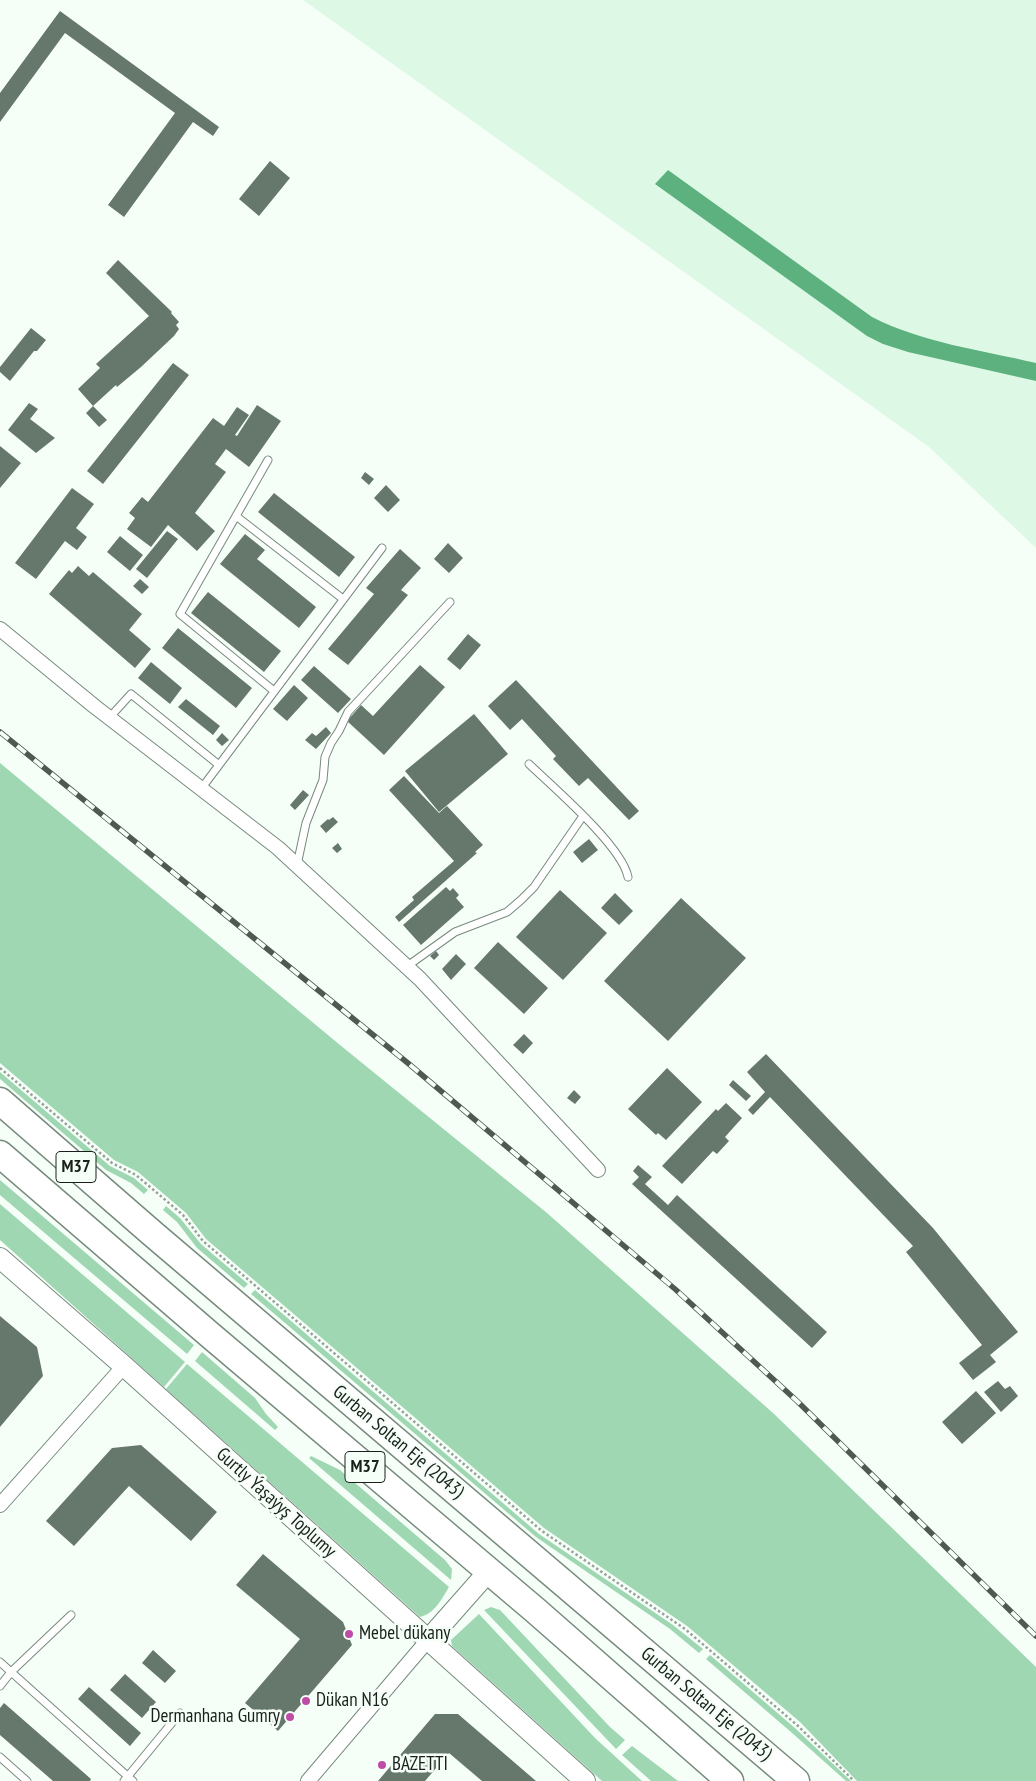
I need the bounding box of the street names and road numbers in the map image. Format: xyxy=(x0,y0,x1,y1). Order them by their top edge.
road number: M37 xyxy=(56,1152,96,1182)
street label: Gurban Soltan Eje (2043) xyxy=(328,1381,468,1503)
street label: Gurtly Ýaşaýyş Toplumy xyxy=(211,1443,341,1563)
road number: M37 xyxy=(345,1451,385,1482)
street label: Gurban Soltan Eje (2043) xyxy=(636,1643,776,1765)

